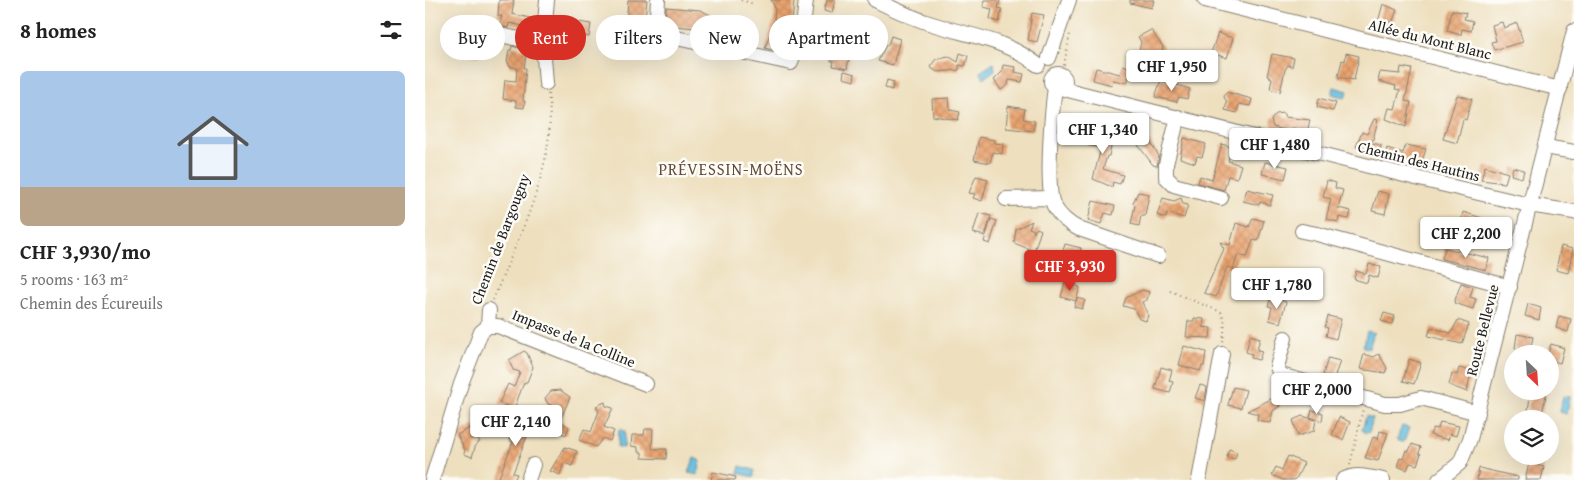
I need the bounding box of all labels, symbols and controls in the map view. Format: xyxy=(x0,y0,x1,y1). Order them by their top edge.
street label: Allée du Mont Blanc xyxy=(1366,14,1494,65)
text: 8 homes xyxy=(20,15,96,46)
chip: Buy xyxy=(440,15,505,60)
chip: Rent xyxy=(515,15,586,60)
chip: Filters xyxy=(596,15,680,60)
chip: New xyxy=(690,15,759,60)
chip: Apartment xyxy=(769,15,888,60)
icon: filters xyxy=(377,16,405,44)
pin: CHF 1,950 xyxy=(1115,49,1229,92)
text: CHF 1,950 xyxy=(1137,54,1207,78)
icon: home xyxy=(168,103,258,193)
pin: CHF 1,340 xyxy=(1046,112,1160,155)
text: CHF 1,340 xyxy=(1068,117,1138,141)
pin: CHF 1,480 xyxy=(1218,128,1332,170)
text: CHF 1,480 xyxy=(1240,132,1310,156)
street label: Chemin des Hautins xyxy=(1356,136,1482,186)
district label: PRÉVESSIN-MOËNS xyxy=(658,157,804,181)
street label: Chemin de Bargougny xyxy=(465,170,535,307)
pin: CHF 2,200 xyxy=(1409,216,1523,259)
text: CHF 2,200 xyxy=(1431,221,1501,245)
text: CHF 3,930/mo xyxy=(20,236,151,267)
pin: CHF 3,930 xyxy=(1013,250,1127,292)
text: CHF 3,930 xyxy=(1035,254,1105,278)
text: 5 rooms · 163 m² xyxy=(20,267,128,291)
pin: CHF 1,780 xyxy=(1220,268,1334,310)
text: CHF 1,780 xyxy=(1242,272,1312,296)
street label: Route Bellevue xyxy=(1460,282,1504,378)
text: Chemin des Écureuils xyxy=(20,291,163,315)
street label: Impasse de la Colline xyxy=(509,304,639,372)
north arrow xyxy=(1504,345,1559,400)
map controls xyxy=(1504,345,1559,465)
pin: CHF 2,000 xyxy=(1260,372,1374,415)
text: CHF 2,000 xyxy=(1282,377,1352,401)
pin: CHF 2,140 xyxy=(459,404,573,447)
text: CHF 2,140 xyxy=(481,409,551,433)
button: layers xyxy=(1504,410,1559,465)

